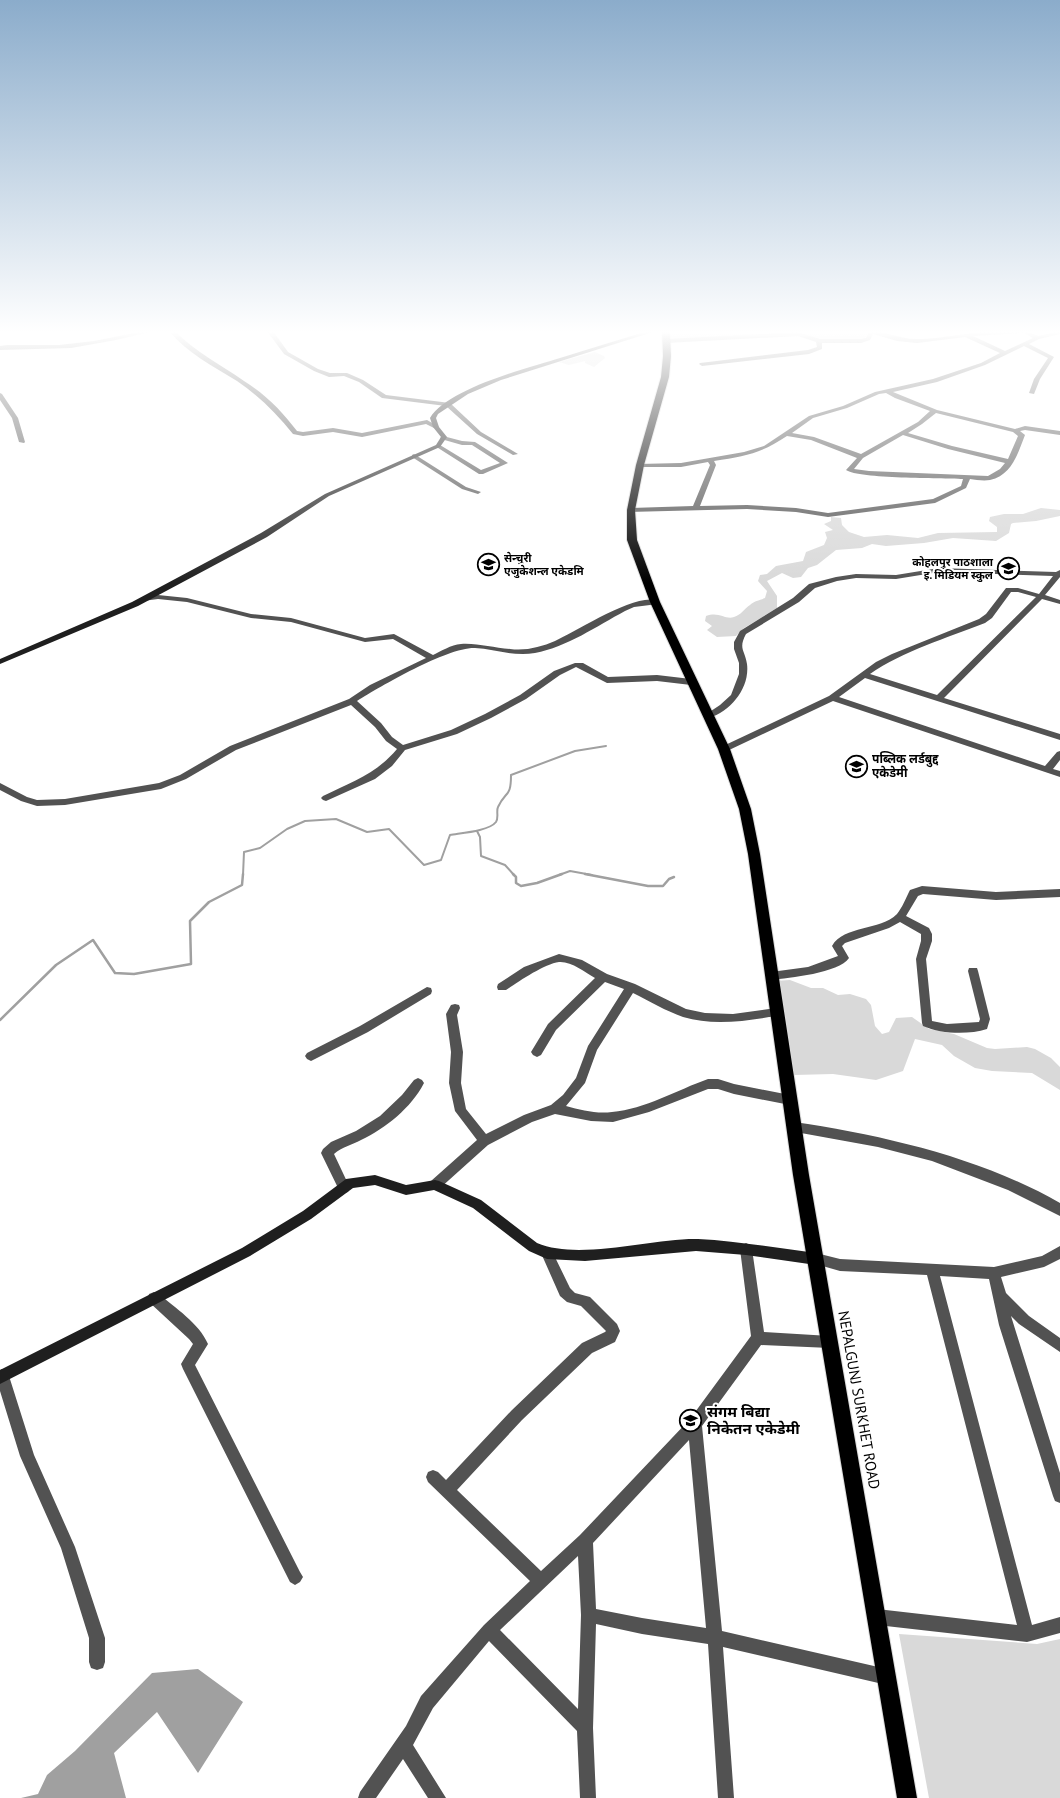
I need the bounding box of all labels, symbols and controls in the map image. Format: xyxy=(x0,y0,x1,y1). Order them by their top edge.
place label: सेन्चुरी एजुकेशन्ल एकेडमि xyxy=(504,551,585,579)
school or university icon: सेन्चुरी एजुकेशन्ल एकेडमि xyxy=(476,552,500,576)
place label: कोहलपुर पाठशाला इ. मिडियम स्कुल xyxy=(912,555,994,583)
school or university icon: कोहलपुर पाठशाला इ. मिडियम स्कुल xyxy=(997,556,1021,580)
place label: पब्लिक लर्डबुद्द एकेडेमी xyxy=(872,751,939,780)
school or university icon: पब्लिक लर्डबुद्द एकेडेमी xyxy=(844,754,868,778)
street label: NEPALGUNJ SURKHET ROAD xyxy=(834,1309,885,1491)
place label: संगम बिद्या निकेतन एकेडेमी xyxy=(707,1402,800,1438)
school or university icon: संगम बिद्या निकेतन एकेडेमी xyxy=(679,1409,703,1433)

